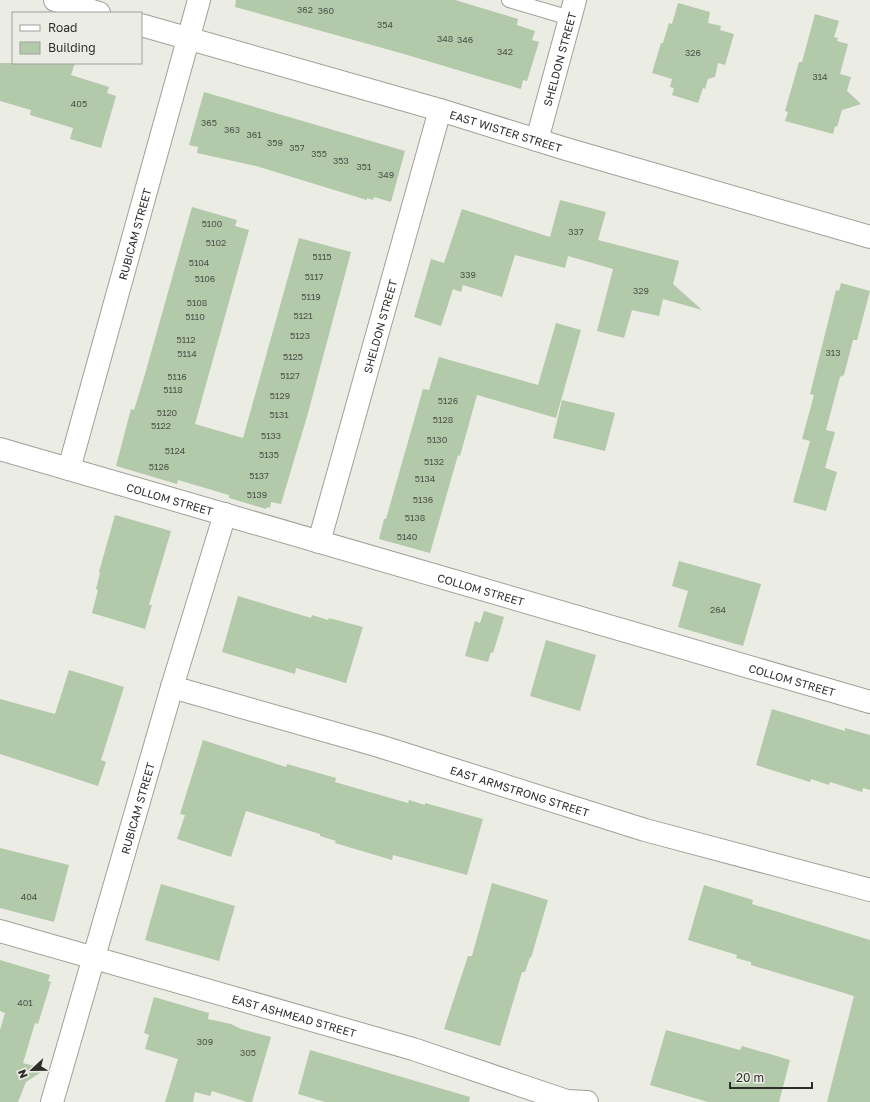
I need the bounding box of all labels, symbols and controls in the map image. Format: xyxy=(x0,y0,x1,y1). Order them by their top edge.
house number: 362 xyxy=(297,4,313,15)
house number: 360 xyxy=(318,5,335,16)
street label: SHELDON STREET xyxy=(540,10,578,107)
legend xyxy=(12,12,142,64)
house number: 354 xyxy=(377,19,393,30)
text: Road xyxy=(48,20,77,35)
house number: 348 xyxy=(437,33,453,44)
house number: 346 xyxy=(457,34,473,45)
text: Building xyxy=(48,40,96,55)
house number: 342 xyxy=(497,46,513,57)
house number: 326 xyxy=(685,47,701,58)
house number: 314 xyxy=(812,71,828,82)
house number: 405 xyxy=(71,98,87,109)
street label: EAST WISTER STREET xyxy=(448,107,564,154)
house number: 365 xyxy=(201,117,217,128)
house number: 363 xyxy=(224,124,240,135)
house number: 361 xyxy=(246,129,262,140)
house number: 359 xyxy=(267,137,283,148)
house number: 357 xyxy=(289,142,305,153)
house number: 355 xyxy=(311,148,327,159)
house number: 353 xyxy=(333,155,349,166)
house number: 351 xyxy=(357,161,372,172)
house number: 349 xyxy=(378,169,394,180)
street label: RUBICAM STREET xyxy=(115,186,153,281)
house number: 5100 xyxy=(202,218,223,229)
house number: 337 xyxy=(568,226,584,237)
house number: 5102 xyxy=(206,237,226,248)
house number: 5115 xyxy=(312,251,332,262)
house number: 5104 xyxy=(189,257,210,268)
house number: 339 xyxy=(460,269,476,280)
house number: 5117 xyxy=(305,271,324,282)
house number: 5106 xyxy=(195,273,215,284)
street label: SHELDON STREET xyxy=(360,278,399,375)
house number: 329 xyxy=(633,285,649,296)
house number: 5119 xyxy=(301,291,321,302)
house number: 5108 xyxy=(187,297,207,308)
house number: 5121 xyxy=(293,310,313,321)
house number: 5110 xyxy=(185,311,205,322)
house number: 5123 xyxy=(290,330,310,341)
house number: 5112 xyxy=(176,334,196,345)
house number: 313 xyxy=(826,347,840,358)
house number: 5114 xyxy=(177,348,197,359)
house number: 5125 xyxy=(283,351,303,362)
house number: 5127 xyxy=(280,370,300,381)
house number: 5116 xyxy=(167,371,187,382)
house number: 5118 xyxy=(163,384,183,395)
house number: 5129 xyxy=(270,390,290,401)
house number: 5126 xyxy=(438,395,458,406)
house number: 5120 xyxy=(157,407,178,418)
house number: 5131 xyxy=(269,409,289,420)
house number: 5128 xyxy=(433,414,453,425)
house number: 5122 xyxy=(151,420,171,431)
house number: 5133 xyxy=(261,430,281,441)
house number: 5130 xyxy=(427,434,448,445)
house number: 5124 xyxy=(165,445,186,456)
house number: 5135 xyxy=(259,449,279,460)
house number: 5132 xyxy=(424,456,444,467)
house number: 5126 xyxy=(149,461,169,472)
house number: 5137 xyxy=(249,470,269,481)
house number: 5134 xyxy=(415,473,436,484)
street label: COLLOM STREET xyxy=(125,480,215,517)
house number: 5139 xyxy=(247,489,267,500)
house number: 5136 xyxy=(413,494,433,505)
house number: 5138 xyxy=(405,512,425,523)
house number: 5140 xyxy=(397,531,418,542)
street label: COLLOM STREET xyxy=(436,570,526,608)
house number: 264 xyxy=(710,604,727,615)
street label: COLLOM STREET xyxy=(747,661,837,698)
street label: RUBICAM STREET xyxy=(118,761,156,855)
street label: EAST ARMSTRONG STREET xyxy=(449,763,591,819)
house number: 404 xyxy=(21,891,38,902)
street label: EAST ASHMEAD STREET xyxy=(231,991,358,1039)
house number: 401 xyxy=(17,997,33,1008)
house number: 309 xyxy=(197,1036,213,1047)
house number: 305 xyxy=(240,1047,256,1058)
north arrow xyxy=(12,1050,52,1090)
scale bar xyxy=(730,1064,812,1090)
text: N xyxy=(15,1068,30,1080)
text: 20 m xyxy=(736,1070,764,1085)

